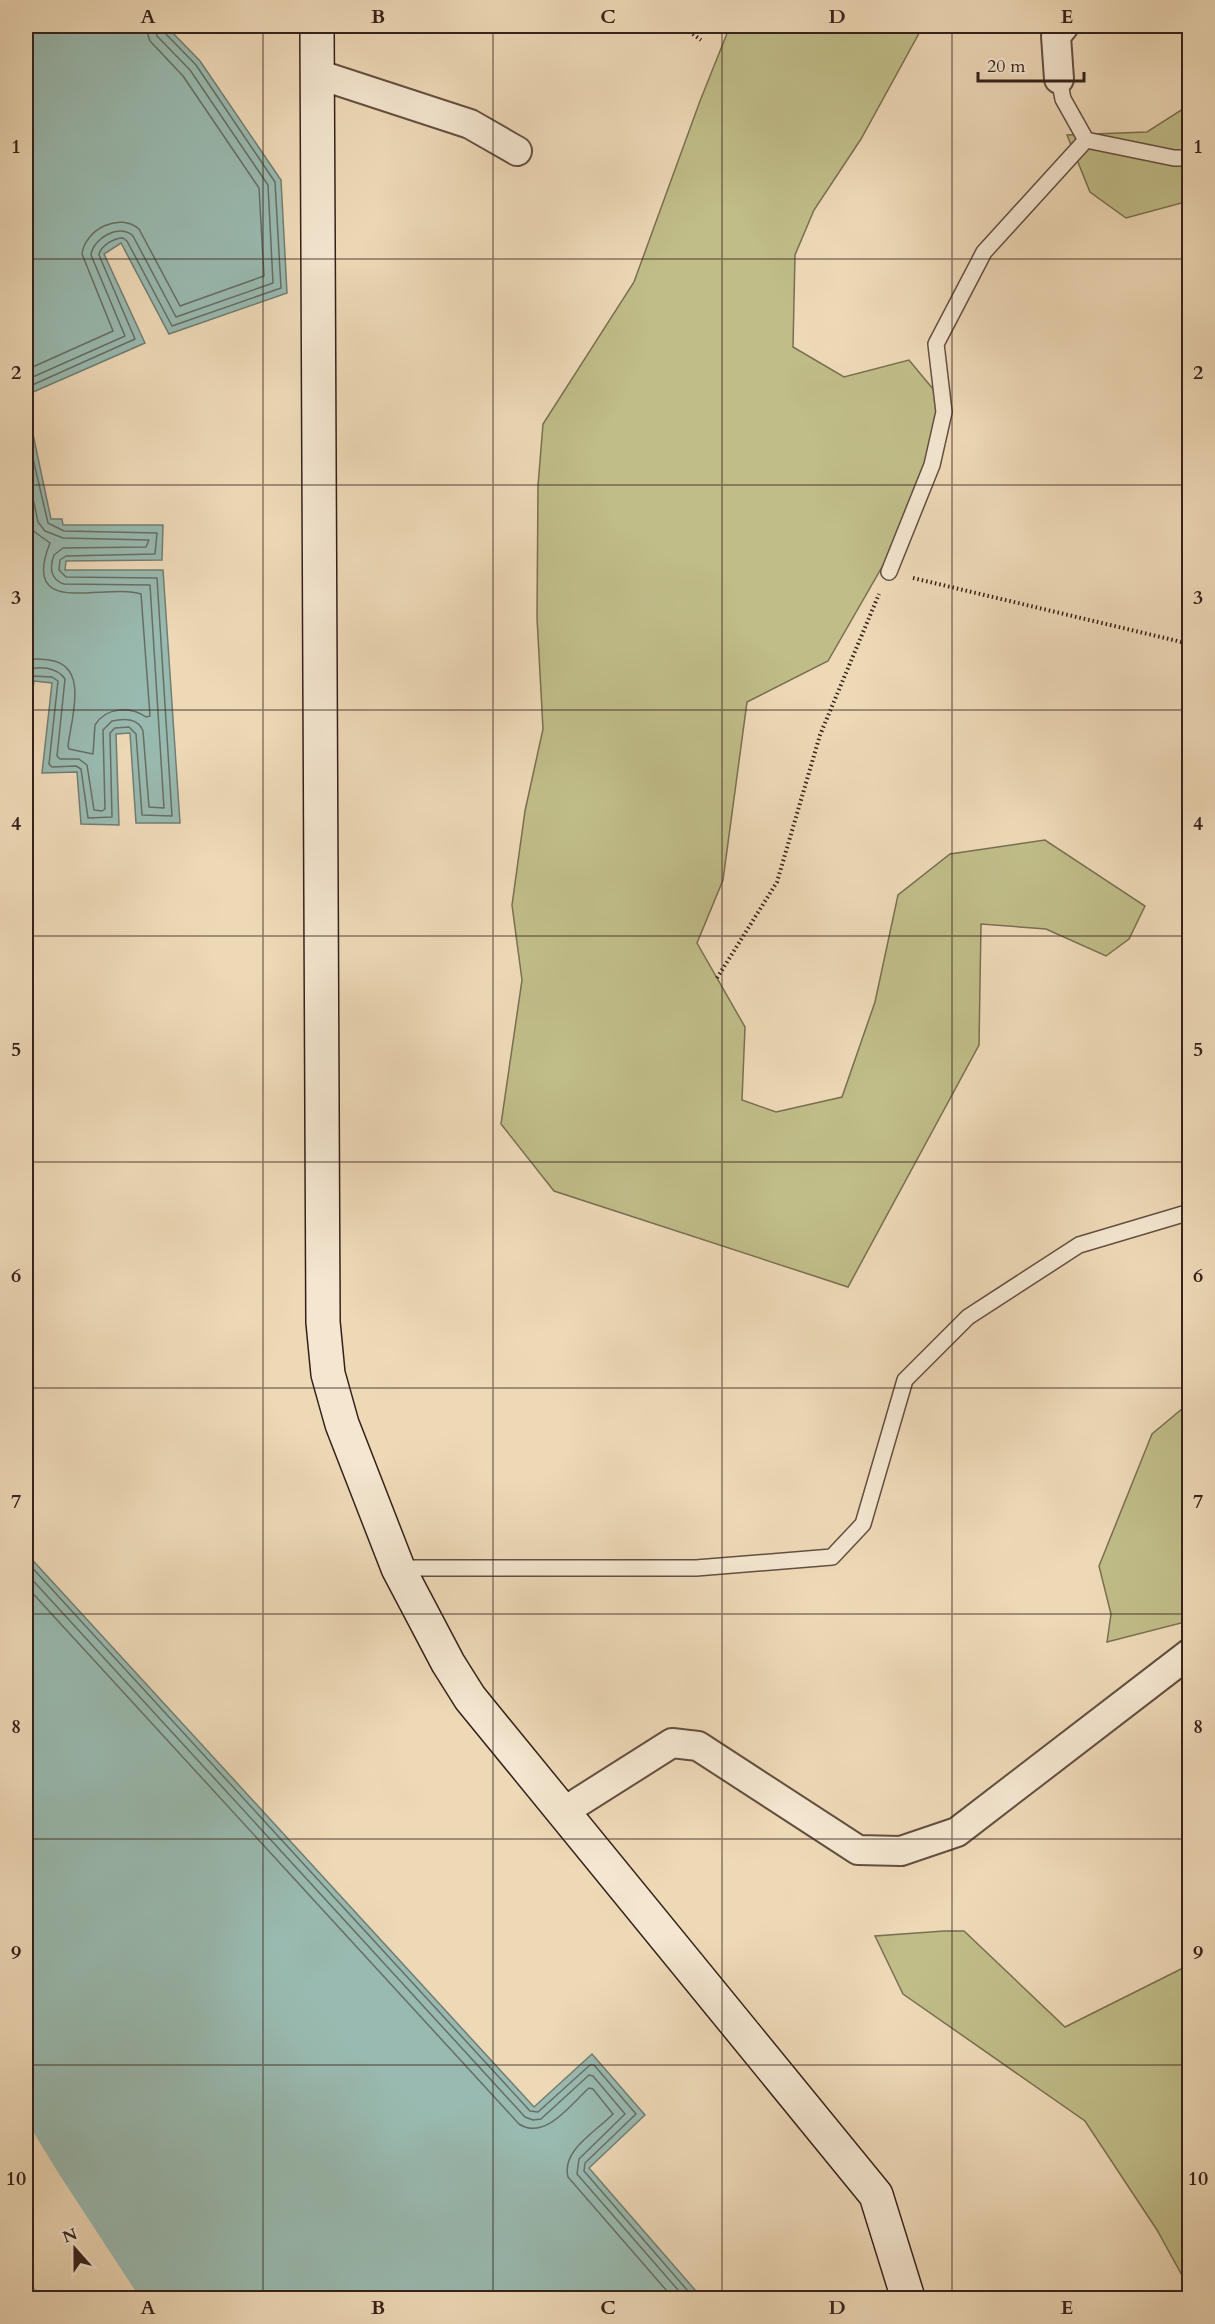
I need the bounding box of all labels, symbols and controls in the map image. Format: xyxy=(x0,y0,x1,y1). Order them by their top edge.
text: A xyxy=(140,3,156,30)
text: B xyxy=(371,3,385,30)
text: C xyxy=(600,3,616,30)
text: D xyxy=(828,3,846,30)
text: E xyxy=(1061,3,1073,30)
scale bar xyxy=(978,45,1084,83)
text: 20 m xyxy=(987,54,1026,79)
text: 1 xyxy=(11,133,21,160)
text: 1 xyxy=(1193,133,1203,160)
text: 2 xyxy=(11,359,21,386)
text: 2 xyxy=(1193,359,1203,386)
text: 3 xyxy=(11,584,21,611)
text: 3 xyxy=(1193,584,1203,611)
text: 4 xyxy=(11,810,21,837)
text: 4 xyxy=(1193,810,1203,837)
text: 5 xyxy=(11,1036,21,1063)
text: 5 xyxy=(1193,1036,1203,1063)
text: 6 xyxy=(11,1262,21,1289)
text: 6 xyxy=(1193,1262,1203,1289)
text: 7 xyxy=(11,1488,21,1515)
text: 7 xyxy=(1193,1488,1203,1515)
text: 8 xyxy=(11,1713,21,1740)
text: 8 xyxy=(1193,1713,1203,1740)
text: 9 xyxy=(11,1939,21,1966)
text: 9 xyxy=(1193,1939,1203,1966)
text: 10 xyxy=(6,2165,26,2192)
text: 10 xyxy=(1188,2165,1208,2192)
north arrow xyxy=(45,2219,105,2279)
text: N xyxy=(60,2223,81,2249)
text: A xyxy=(140,2294,156,2321)
text: B xyxy=(371,2294,385,2321)
text: C xyxy=(600,2294,616,2321)
text: D xyxy=(828,2294,846,2321)
text: E xyxy=(1061,2294,1073,2321)

